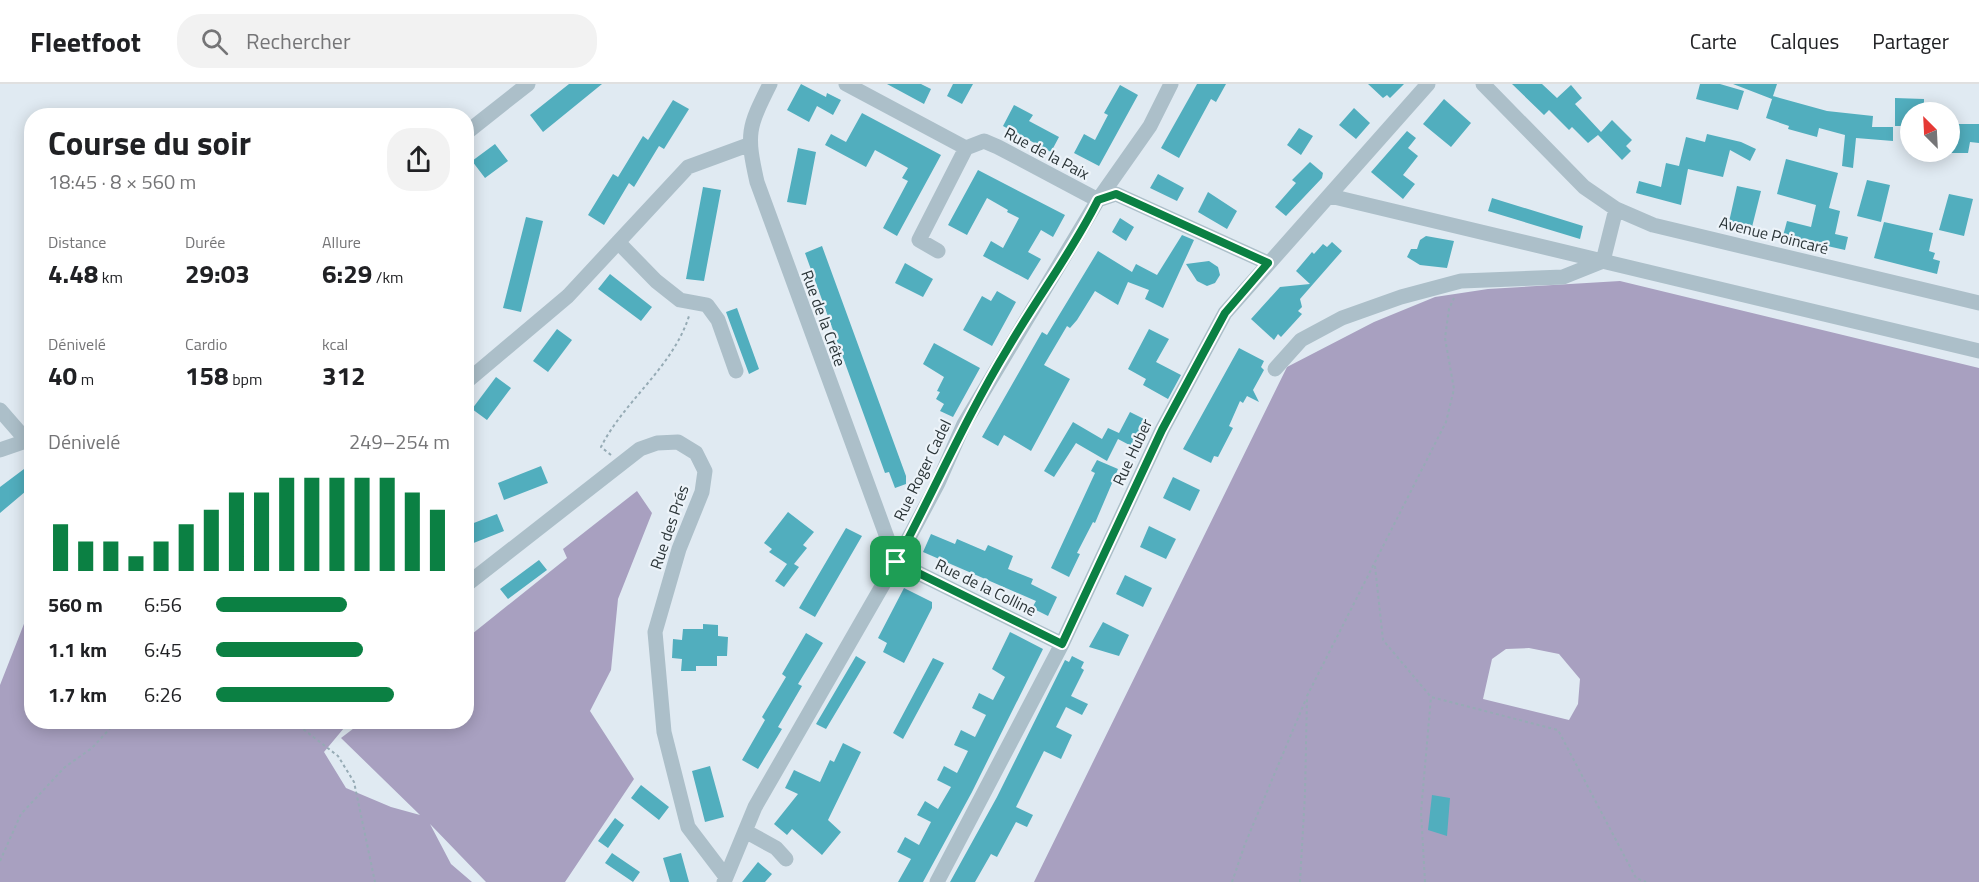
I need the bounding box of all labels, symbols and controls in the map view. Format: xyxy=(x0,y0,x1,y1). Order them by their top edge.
search box xyxy=(177,14,597,68)
text: Fleetfoot xyxy=(30,20,141,63)
text: Rechercher xyxy=(246,24,351,58)
icon: search xyxy=(198,25,231,58)
text: Carte xyxy=(1690,25,1737,57)
text: Calques xyxy=(1770,25,1839,57)
text: Partager xyxy=(1872,25,1949,57)
north arrow xyxy=(1900,102,1960,162)
map controls xyxy=(1900,102,1960,162)
text: Course du soir xyxy=(48,118,251,168)
street label: Rue de la Paix xyxy=(1000,120,1094,186)
button: share xyxy=(387,128,450,191)
text: 18:45 · 8 × 560 m xyxy=(48,166,196,197)
street label: Avenue Poincaré xyxy=(1717,210,1831,260)
text: Distance xyxy=(48,230,106,254)
text: Durée xyxy=(185,230,225,254)
text: Allure xyxy=(322,230,361,254)
text: 4.48 xyxy=(48,254,98,293)
text: 29:03 xyxy=(185,254,250,293)
text: 6:29 xyxy=(322,254,372,293)
text: km xyxy=(98,265,123,289)
text: /km xyxy=(372,265,404,289)
street label: Rue de la Crête xyxy=(795,266,853,370)
text: Dénivelé xyxy=(48,332,106,356)
text: Cardio xyxy=(185,332,227,356)
text: kcal xyxy=(322,332,348,356)
text: 40 xyxy=(48,356,77,395)
text: 158 xyxy=(185,356,229,395)
text: 312 xyxy=(322,356,366,395)
text: m xyxy=(77,367,94,391)
text: bpm xyxy=(229,367,262,391)
street label: Rue Huber xyxy=(1106,414,1158,489)
street label: Rue Roger Cadel xyxy=(887,415,957,525)
text: Dénivelé xyxy=(48,426,120,457)
text: 249–254 m xyxy=(349,426,450,457)
street label: Rue des Prés xyxy=(643,482,695,572)
pin xyxy=(870,536,921,587)
icon: arrive xyxy=(879,545,912,578)
street label: Rue de la Colline xyxy=(931,552,1041,622)
text: 560 m xyxy=(48,589,103,620)
text: 6:56 xyxy=(144,589,182,620)
text: 1.1 km xyxy=(48,634,107,665)
text: 6:45 xyxy=(144,634,182,665)
text: 1.7 km xyxy=(48,679,107,710)
text: 6:26 xyxy=(144,679,182,710)

